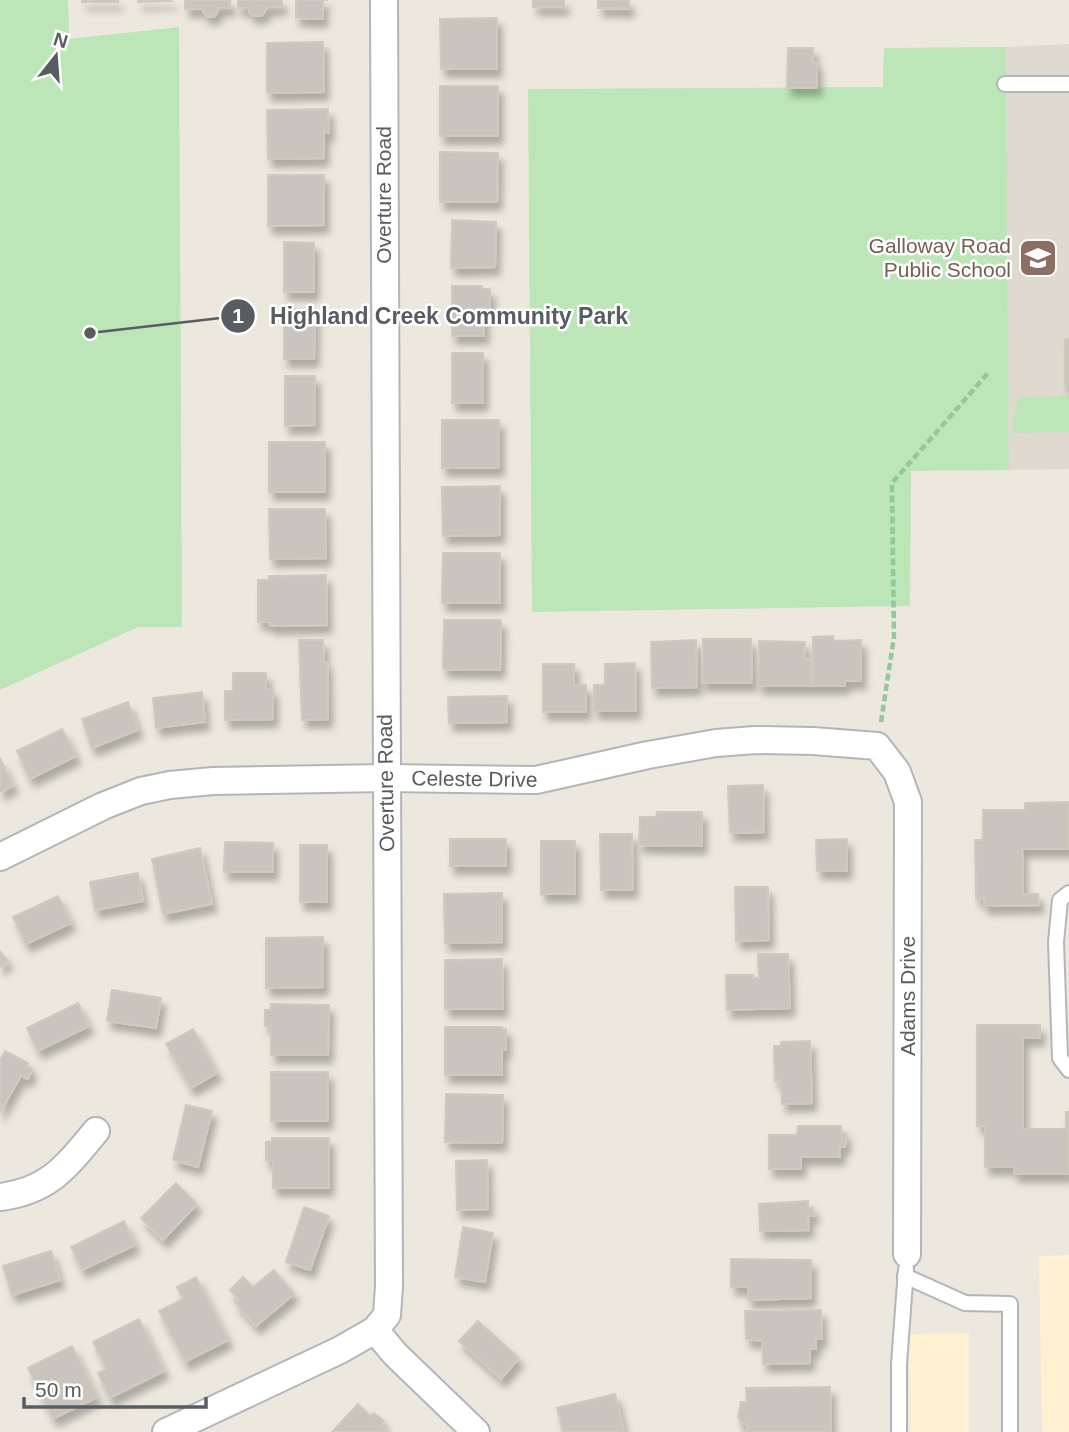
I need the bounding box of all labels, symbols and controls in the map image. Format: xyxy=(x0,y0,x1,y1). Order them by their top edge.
north arrow xyxy=(21,21,91,91)
text: N xyxy=(51,28,70,52)
street label: Overture Road xyxy=(372,126,395,264)
place label: Galloway Road Public School xyxy=(869,234,1011,281)
school or university icon: Galloway Road Public School xyxy=(1017,237,1059,279)
callout: Highland Creek Community Park xyxy=(221,294,642,338)
text: Highland Creek Community Park xyxy=(270,303,628,329)
text: 1 xyxy=(232,304,244,327)
street label: Overture Road xyxy=(373,714,398,852)
street label: Celeste Drive xyxy=(411,766,538,791)
street label: Adams Drive xyxy=(896,936,919,1056)
scale bar xyxy=(24,1366,206,1410)
text: 50 m xyxy=(35,1378,82,1401)

